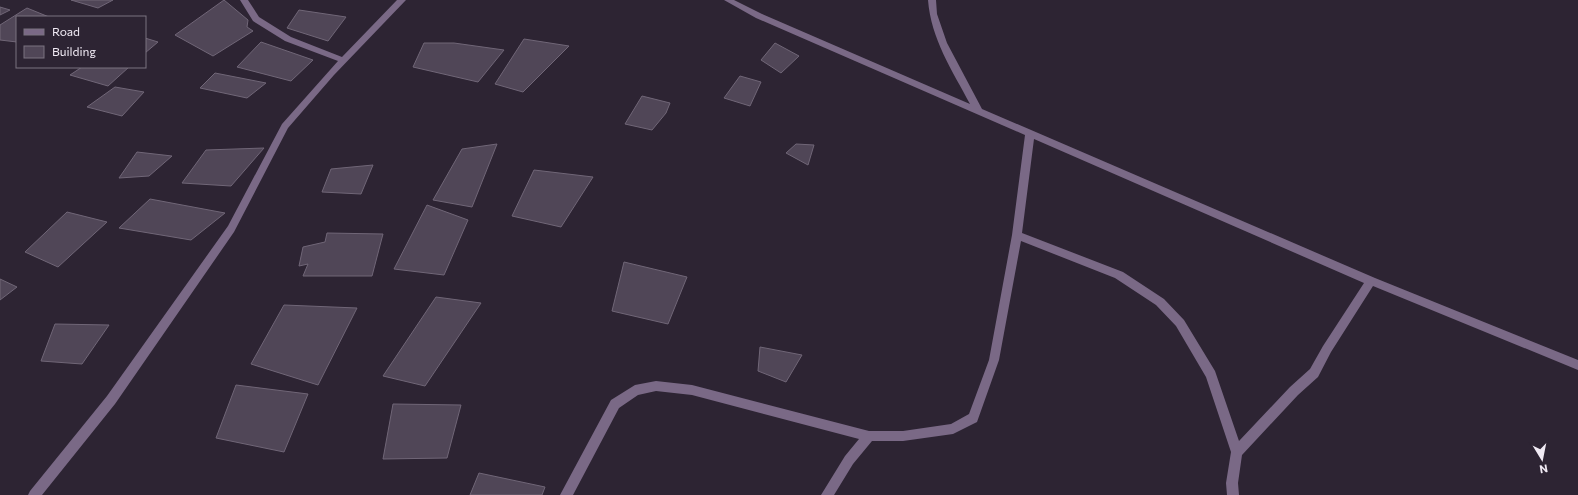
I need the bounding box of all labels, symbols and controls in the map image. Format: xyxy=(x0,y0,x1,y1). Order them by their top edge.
legend xyxy=(16,16,146,68)
text: Road xyxy=(52,24,80,38)
text: Building xyxy=(52,44,96,58)
north arrow xyxy=(1522,439,1562,479)
text: N xyxy=(1539,462,1549,476)

